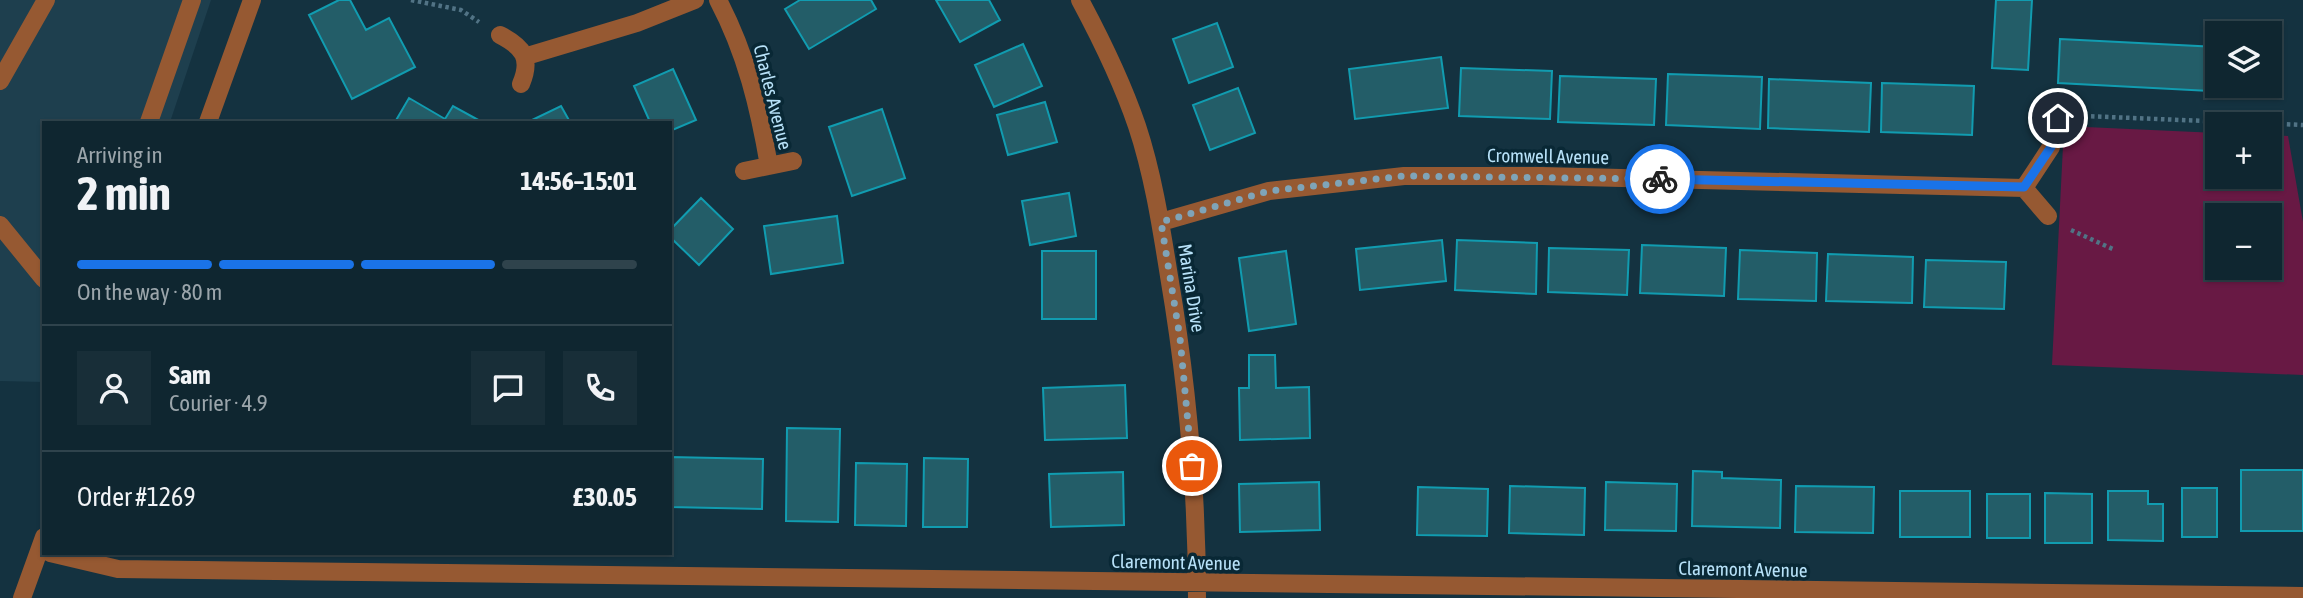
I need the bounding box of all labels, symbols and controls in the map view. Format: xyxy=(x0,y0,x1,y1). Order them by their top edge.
map controls xyxy=(2205,21,2282,280)
button: layers xyxy=(2205,21,2282,98)
street label: Charles Avenue xyxy=(749,42,797,152)
pin xyxy=(2028,88,2088,148)
icon: home xyxy=(2039,99,2077,137)
button: + xyxy=(2205,112,2282,189)
text: Arriving in xyxy=(77,142,163,168)
street label: Cromwell Avenue xyxy=(1487,144,1609,168)
courier xyxy=(1625,144,1695,214)
icon: bike xyxy=(1641,160,1679,198)
text: 14:56–15:01 xyxy=(520,166,637,196)
text: 2 min xyxy=(77,167,171,220)
button: − xyxy=(2205,203,2282,280)
street label: Marina Drive xyxy=(1174,242,1210,334)
text: On the way · 80 m xyxy=(77,279,222,305)
button: person xyxy=(77,351,151,425)
button: chat xyxy=(471,351,545,425)
button: phone xyxy=(563,351,637,425)
text: Sam xyxy=(169,360,211,390)
text: Courier · 4.9 xyxy=(169,390,268,416)
pin xyxy=(1162,436,1222,496)
icon: bag xyxy=(1173,447,1211,485)
text: Order #1269 xyxy=(77,482,196,512)
text: £30.05 xyxy=(573,482,637,512)
street label: Claremont Avenue xyxy=(1111,550,1241,574)
street label: Claremont Avenue xyxy=(1678,557,1808,581)

